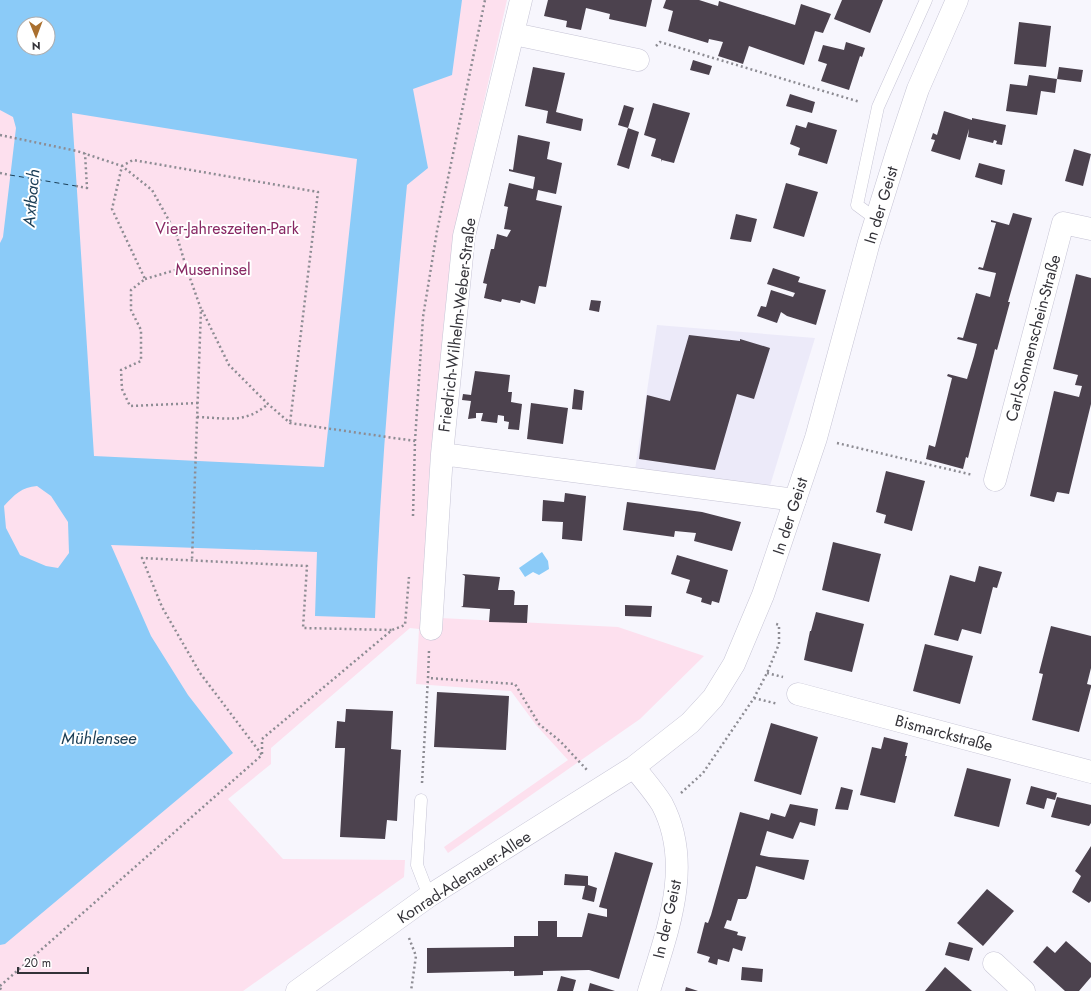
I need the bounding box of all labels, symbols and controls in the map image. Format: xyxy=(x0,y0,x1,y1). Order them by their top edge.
north arrow xyxy=(16,16,56,56)
text: N xyxy=(32,38,41,54)
street label: In der Geist xyxy=(858,163,904,247)
water label: Axtbach xyxy=(16,168,45,229)
park label: Vier-Jahreszeiten-Park xyxy=(155,217,300,240)
street label: Friedrich-Wilhelm-Weber-Straße xyxy=(432,217,482,433)
street label: Carl-Sonnenschein-Straße xyxy=(1000,252,1066,424)
park label: Museninsel xyxy=(175,258,251,281)
street label: In der Geist xyxy=(767,474,813,558)
street label: Bismarckstraße xyxy=(893,709,995,757)
water label: Mühlensee xyxy=(61,726,137,750)
street label: Konrad-Adenauer-Allee xyxy=(393,825,535,929)
street label: In der Geist xyxy=(647,877,687,960)
scale bar xyxy=(18,949,88,975)
text: 20 m xyxy=(24,954,51,972)

